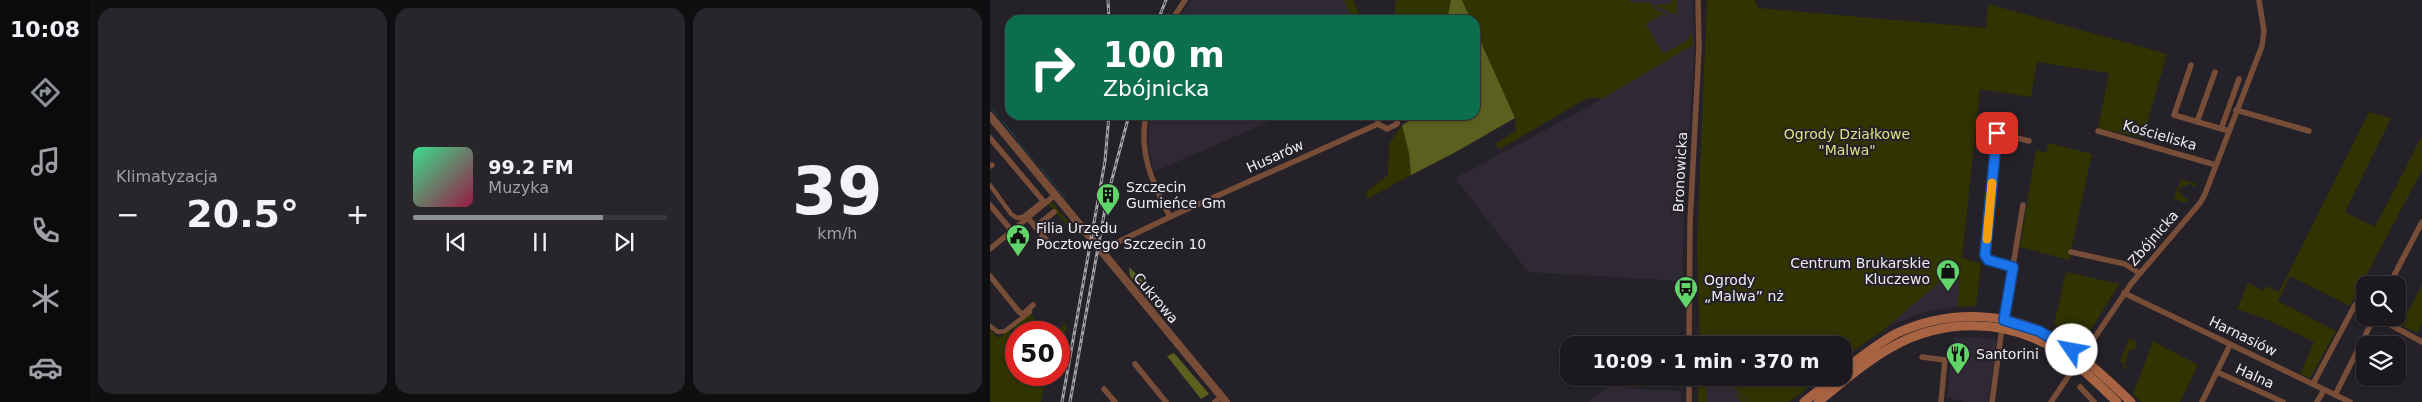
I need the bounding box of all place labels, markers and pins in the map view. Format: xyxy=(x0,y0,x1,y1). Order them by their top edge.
pin xyxy=(1976,112,2018,154)
place label: Szczecin Gumieńce Gm xyxy=(1126,179,1226,211)
building icon: Szczecin Gumieńce Gm xyxy=(1095,182,1121,216)
place label: Filia Urzędu Pocztowego Szczecin 10 xyxy=(1036,220,1206,252)
public building icon: Filia Urzędu Pocztowego Szczecin 10 xyxy=(1005,223,1031,257)
place label: Centrum Brukarskie Kluczewo xyxy=(1790,255,1930,287)
shop icon: Centrum Brukarskie Kluczewo xyxy=(1935,258,1961,292)
place label: Ogrody „Malwa” nż xyxy=(1704,272,1784,304)
bus stop icon: Ogrody „Malwa” nż xyxy=(1673,275,1699,309)
restaurant icon: Santorini xyxy=(1945,341,1971,375)
place label: Santorini xyxy=(1976,346,2039,362)

